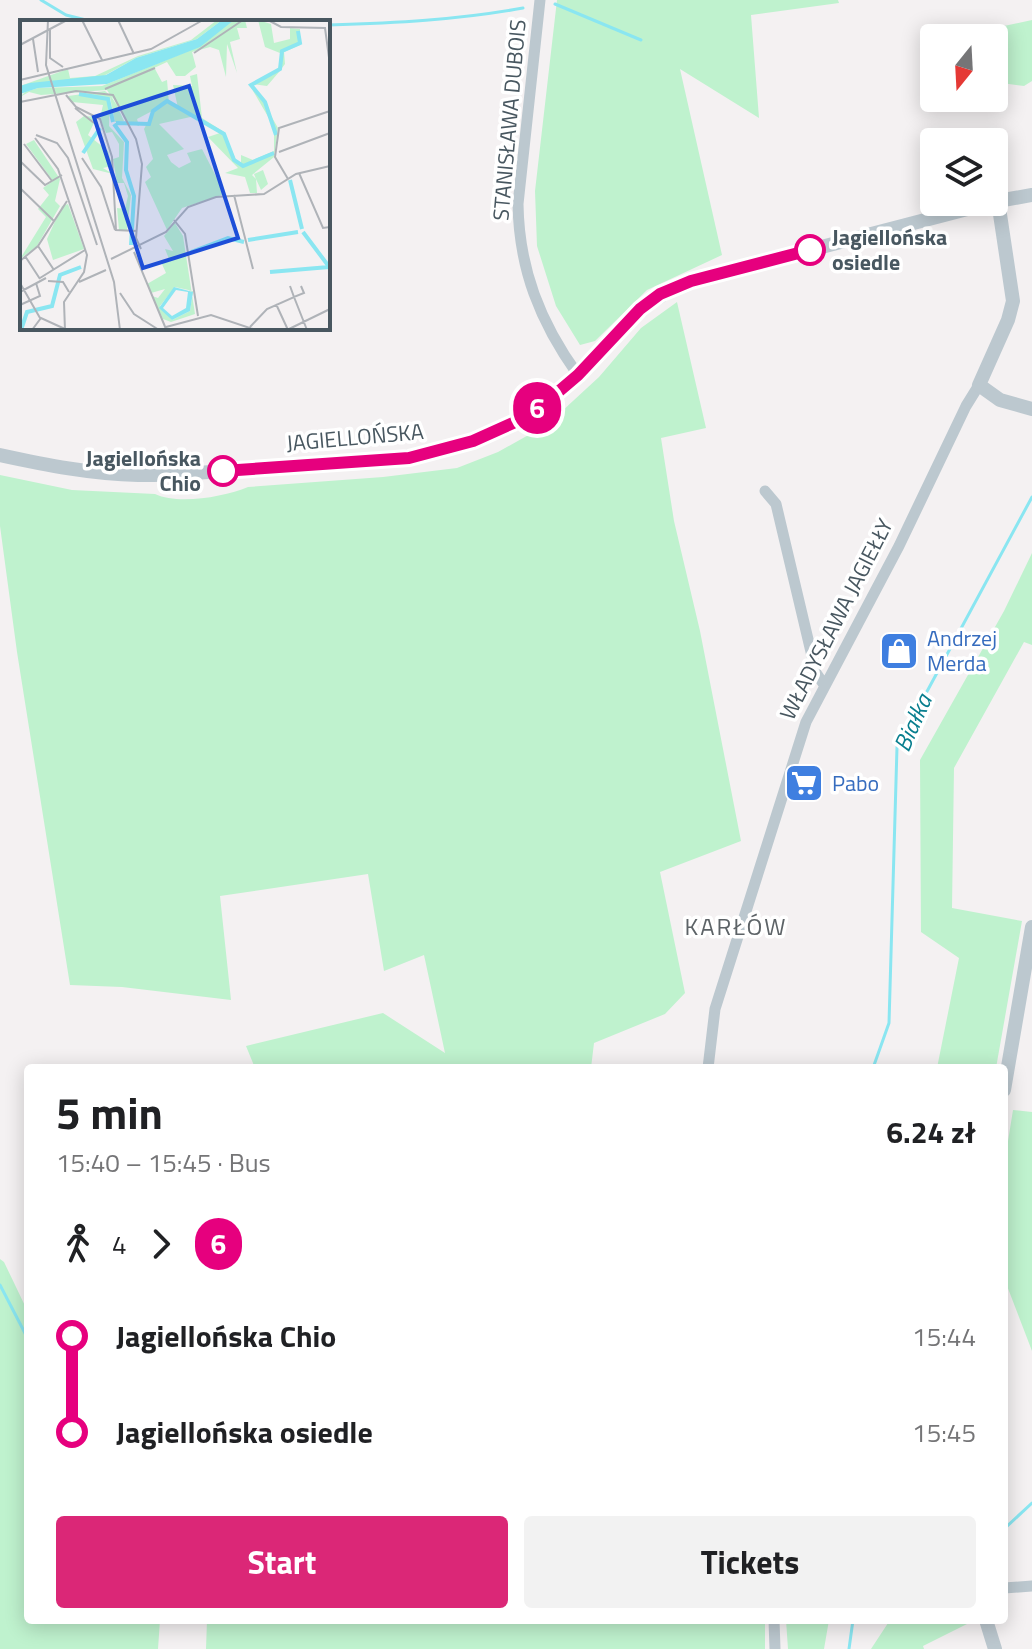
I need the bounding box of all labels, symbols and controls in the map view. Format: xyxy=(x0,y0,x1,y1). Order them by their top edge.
street label: STANISŁAWA DUBOIS xyxy=(483,18,535,222)
inset map xyxy=(20,20,330,330)
north arrow xyxy=(920,24,1008,112)
map controls xyxy=(920,24,1008,216)
button: layers xyxy=(920,128,1008,216)
place label: Jagiellońska osiedle xyxy=(832,220,947,279)
marker: Jagiellońska osiedle xyxy=(795,235,825,265)
line badge: 6 xyxy=(511,382,563,434)
text: 6 xyxy=(529,386,545,429)
street label: JAGIELLOŃSKA xyxy=(285,414,425,460)
place label: Jagiellońska Chio xyxy=(86,441,201,500)
marker: Jagiellońska Chio xyxy=(208,456,238,486)
street label: WŁADYSŁAWA JAGIEŁŁY xyxy=(770,512,902,726)
place label: Andrzej Merda xyxy=(927,621,997,680)
shop icon: Andrzej Merda xyxy=(878,630,920,672)
water label: Białka xyxy=(884,686,941,757)
supermarket icon: Pabo xyxy=(783,762,825,804)
place label: Pabo xyxy=(832,766,879,800)
district label: KARŁÓW xyxy=(685,908,787,944)
text: 5 min xyxy=(56,1079,163,1146)
text: 6.24 zł xyxy=(886,1109,976,1155)
text: 15:40 – 15:45 · Bus xyxy=(56,1143,271,1182)
icon: walk xyxy=(56,1222,100,1266)
icon: forward xyxy=(139,1222,183,1266)
text: 6 xyxy=(211,1222,226,1265)
text: 4 xyxy=(112,1225,127,1264)
text: Jagiellońska Chio xyxy=(116,1313,336,1359)
text: 15:44 xyxy=(912,1317,976,1356)
text: Jagiellońska osiedle xyxy=(116,1409,373,1455)
text: 15:45 xyxy=(912,1413,976,1452)
button: Start xyxy=(56,1516,508,1608)
button: Tickets xyxy=(524,1516,976,1608)

